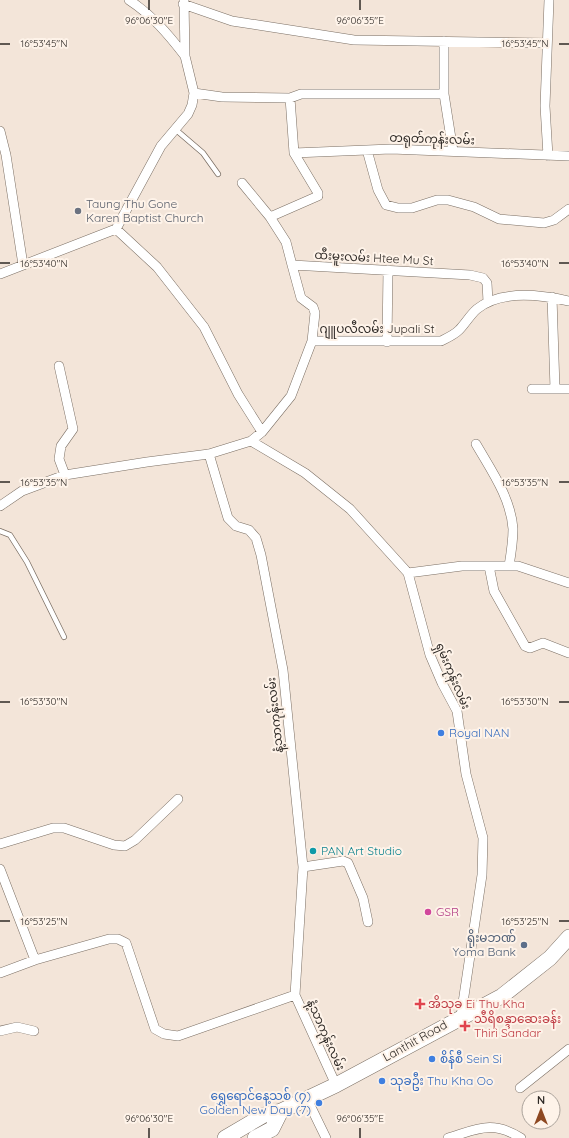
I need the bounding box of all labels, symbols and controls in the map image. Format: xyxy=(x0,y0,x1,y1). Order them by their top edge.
text: 96°06'30"E xyxy=(125,14,173,27)
text: 96°06'35"E xyxy=(336,14,384,27)
text: 16°53'45"N xyxy=(21,37,67,50)
text: 16°53'45"N xyxy=(502,37,548,50)
street label: တရုတ်ကုန်းလမ်း xyxy=(389,129,475,150)
place label: Taung Thu Gone Karen Baptist Church xyxy=(86,196,204,225)
marker: Taung Thu Gone Karen Baptist Church xyxy=(73,206,83,216)
street label: ထီးမူးလမ်း Htee Mu St xyxy=(314,246,434,271)
text: 16°53'40"N xyxy=(20,257,68,270)
text: 16°53'40"N xyxy=(501,257,549,270)
street label: ဂျူပလီလမ်း Jupali St xyxy=(320,320,434,339)
text: 16°53'35"N xyxy=(21,476,67,489)
text: 16°53'35"N xyxy=(502,476,548,489)
street label: ရှမ်းကုန်းလမ်း xyxy=(430,640,475,712)
street label: နံ့သာကုန်းလမ်း xyxy=(262,676,289,754)
text: 16°53'30"N xyxy=(20,695,68,708)
text: 16°53'30"N xyxy=(501,695,549,708)
place label: Royal NAN xyxy=(449,725,510,740)
marker: Royal NAN xyxy=(436,728,446,738)
place label: PAN Art Studio xyxy=(321,843,402,858)
marker: PAN Art Studio xyxy=(308,846,318,856)
place label: GSR xyxy=(436,904,459,919)
marker: GSR xyxy=(423,907,433,917)
text: 16°53'25"N xyxy=(20,915,68,928)
text: 16°53'25"N xyxy=(501,915,549,928)
place label: ရိုးမဘဏ် Yoma Bank xyxy=(453,929,516,959)
marker: ရိုးမဘဏ် Yoma Bank xyxy=(519,940,529,950)
place label: အိသုခ Ei Thu Kha xyxy=(428,995,525,1014)
street label: နံ့သာကုန်းလမ်း xyxy=(301,997,350,1074)
marker: အိသုခ Ei Thu Kha xyxy=(415,999,425,1009)
place label: သီရိစန္ဒာဆေးခန်း Thiri Sandar xyxy=(474,1010,561,1040)
street label: Lanthit Road xyxy=(380,1017,450,1064)
marker: သီရိစန္ဒာဆေးခန်း Thiri Sandar xyxy=(459,1020,471,1032)
place label: စိန်စီ Sein Si xyxy=(440,1050,502,1069)
marker: စိန်စီ Sein Si xyxy=(427,1054,437,1064)
place label: သုခဦး Thu Kha Oo xyxy=(390,1072,493,1091)
marker: သုခဦး Thu Kha Oo xyxy=(377,1076,387,1086)
place label: ရွှေရောင်နေ့သစ် (၇) Golden New Day (7) xyxy=(200,1087,311,1117)
north arrow xyxy=(521,1090,561,1130)
text: N xyxy=(537,1093,545,1107)
marker: ရွှေရောင်နေ့သစ် (၇) Golden New Day (7) xyxy=(314,1098,324,1108)
text: 96°06'30"E xyxy=(125,1112,173,1125)
text: 96°06'35"E xyxy=(336,1112,384,1125)

